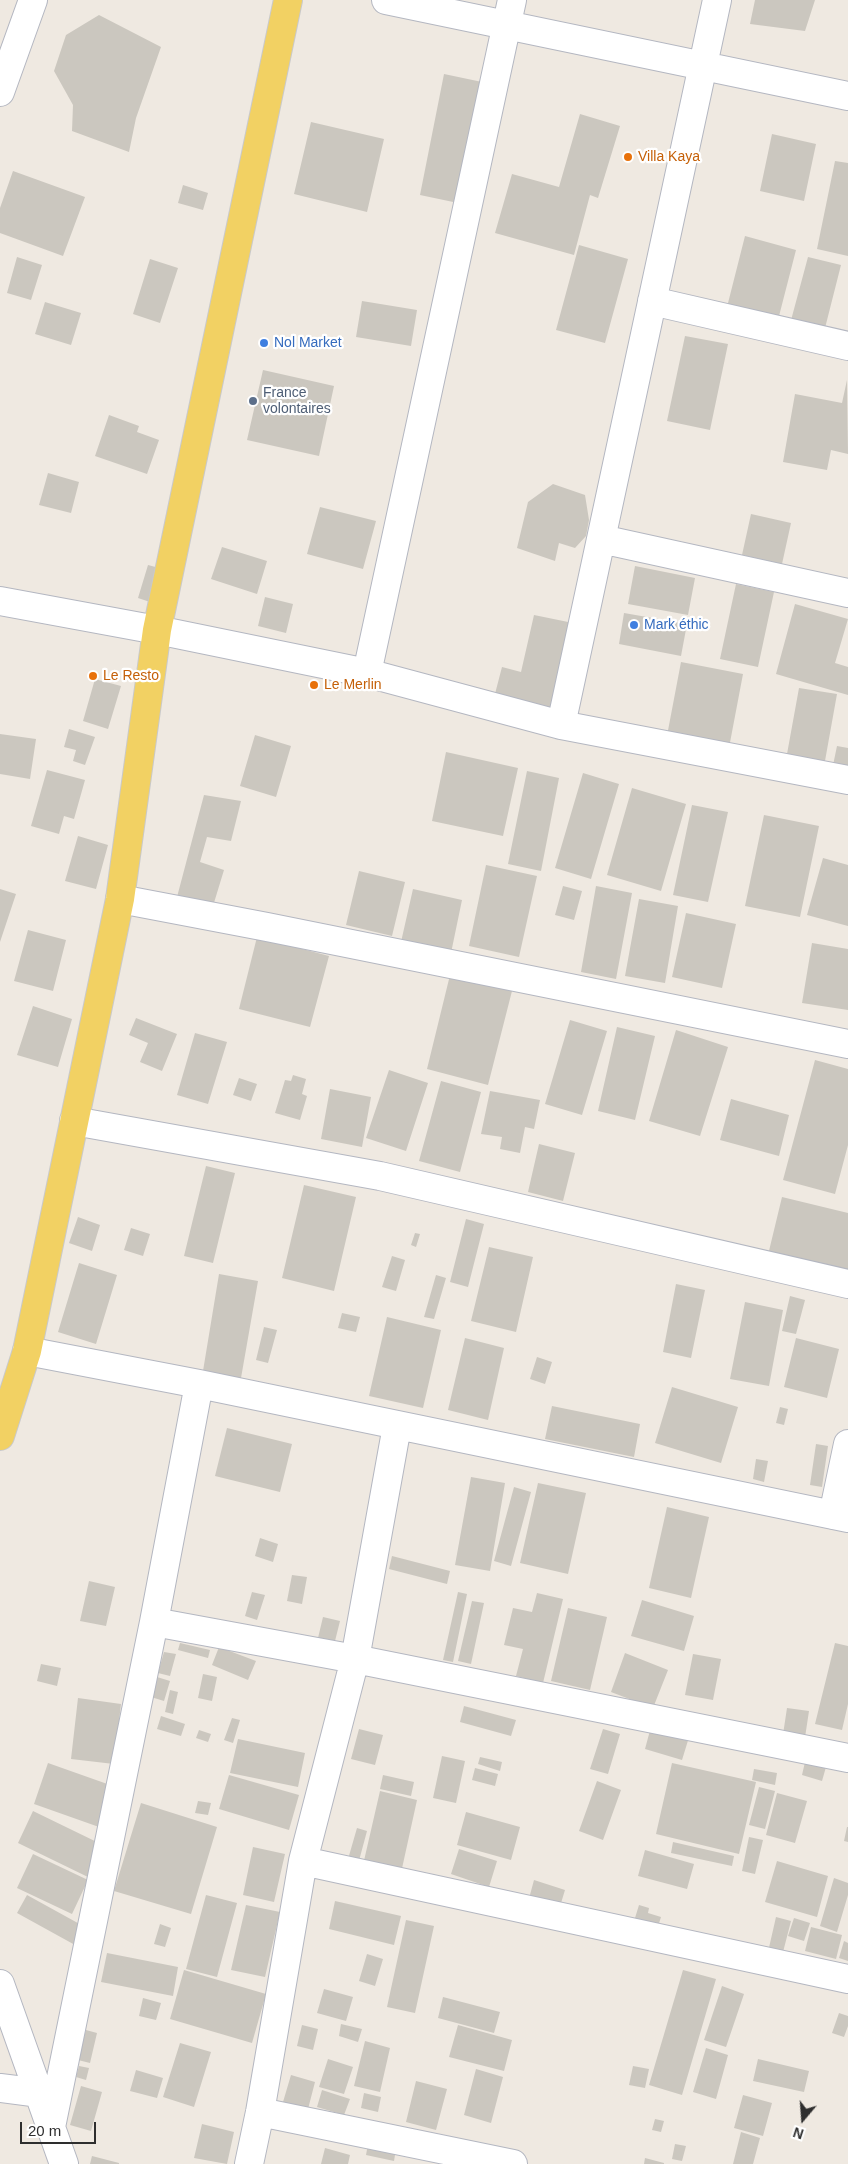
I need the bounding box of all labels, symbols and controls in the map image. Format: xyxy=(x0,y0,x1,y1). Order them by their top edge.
place label: Villa Kaya xyxy=(638,149,700,165)
marker: Villa Kaya xyxy=(622,151,634,163)
place label: Nol Market xyxy=(274,335,342,351)
marker: Nol Market xyxy=(258,337,270,349)
place label: France volontaires xyxy=(263,385,331,418)
marker: France volontaires xyxy=(247,395,259,407)
place label: Mark éthic xyxy=(644,617,709,633)
marker: Mark éthic xyxy=(628,619,640,631)
place label: Le Resto xyxy=(103,668,159,684)
marker: Le Resto xyxy=(87,670,99,682)
place label: Le Merlin xyxy=(324,677,382,693)
marker: Le Merlin xyxy=(308,679,320,691)
north arrow xyxy=(778,2094,828,2144)
scale bar xyxy=(22,2112,99,2144)
text: 20 m xyxy=(28,2122,61,2139)
text: N xyxy=(791,2124,806,2142)

